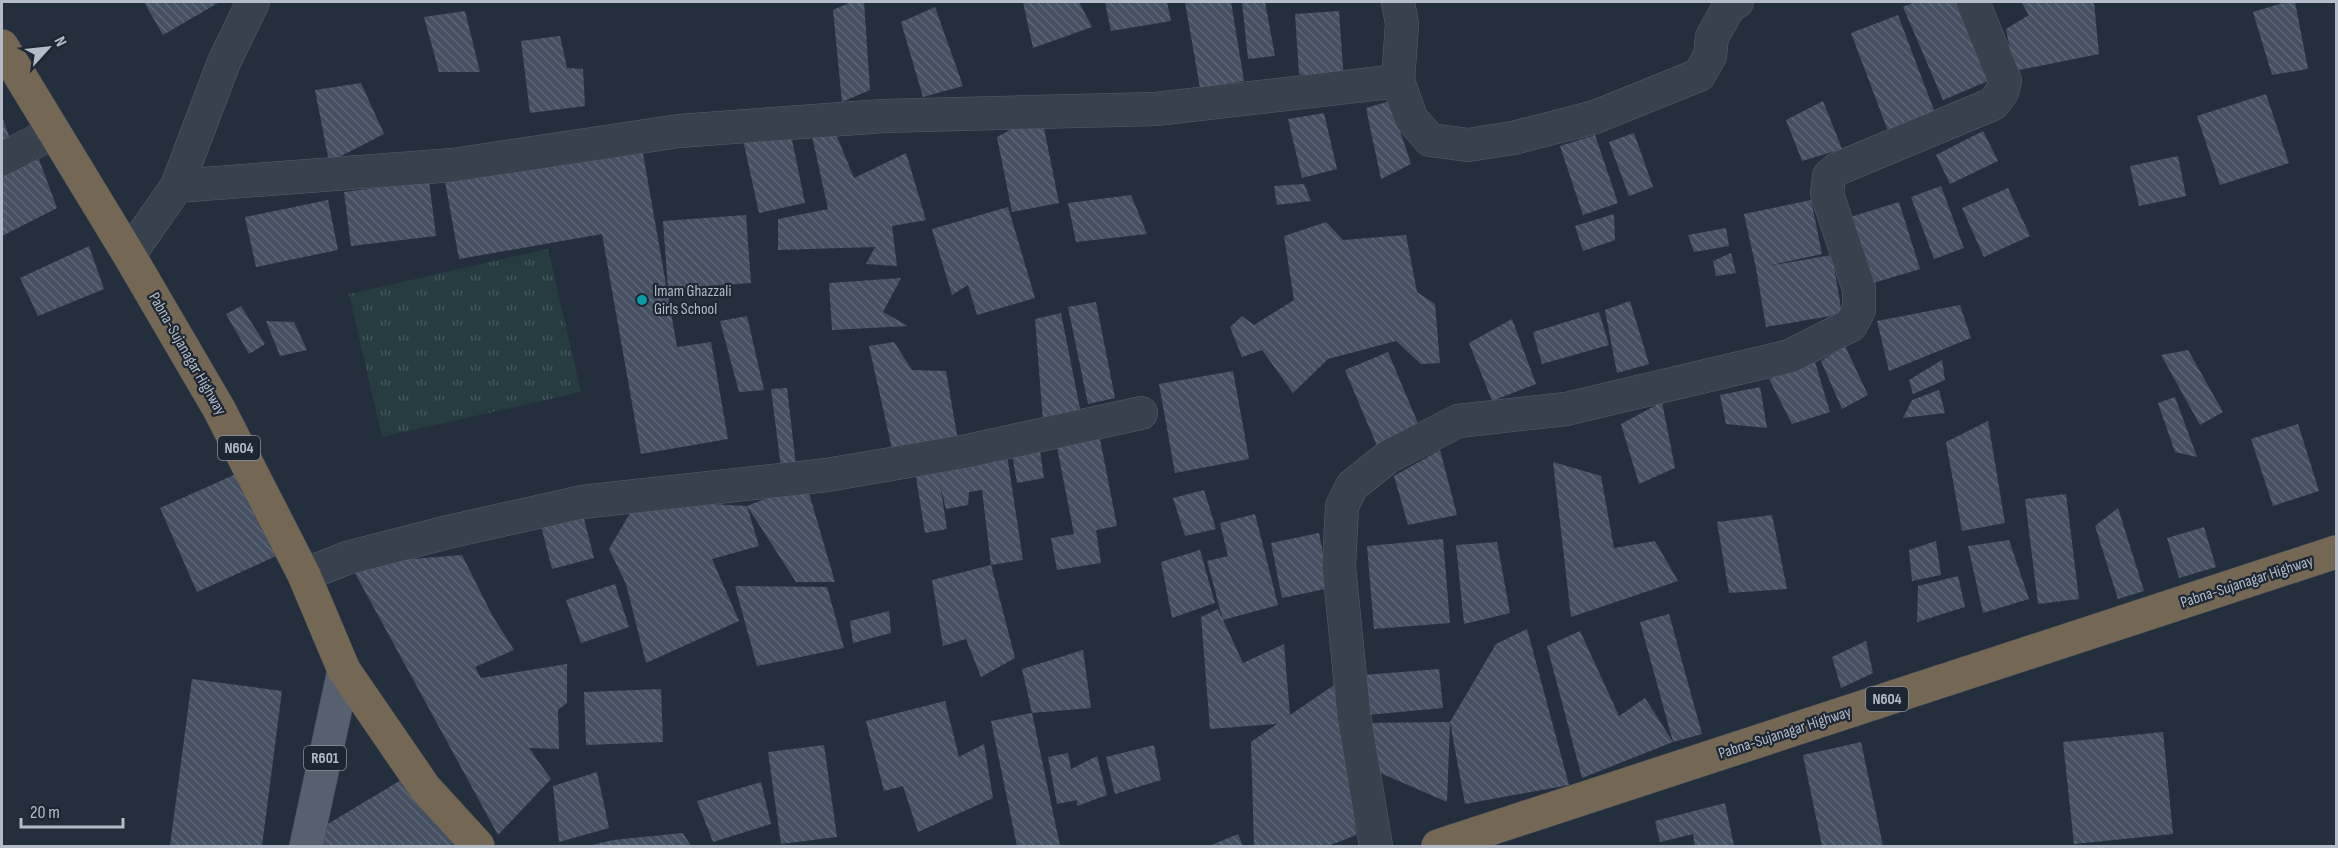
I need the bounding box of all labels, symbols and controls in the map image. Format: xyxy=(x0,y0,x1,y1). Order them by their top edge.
north arrow xyxy=(18,18,78,78)
text: N xyxy=(50,34,70,50)
place label: Imam Ghazzali Girls School xyxy=(654,282,731,319)
street label: Pabna-Sujanagar Highway xyxy=(144,289,230,419)
marker: Imam Ghazzali Girls School xyxy=(635,293,649,307)
road number: N604 xyxy=(218,436,260,460)
street label: Pabna-Sujanagar Highway xyxy=(2178,552,2316,612)
road number: N604 xyxy=(1866,687,1908,711)
street label: Pabna-Sujanagar Highway xyxy=(1716,703,1854,763)
road number: R601 xyxy=(304,746,346,770)
scale bar xyxy=(21,791,123,829)
text: 20 m xyxy=(30,802,60,823)

